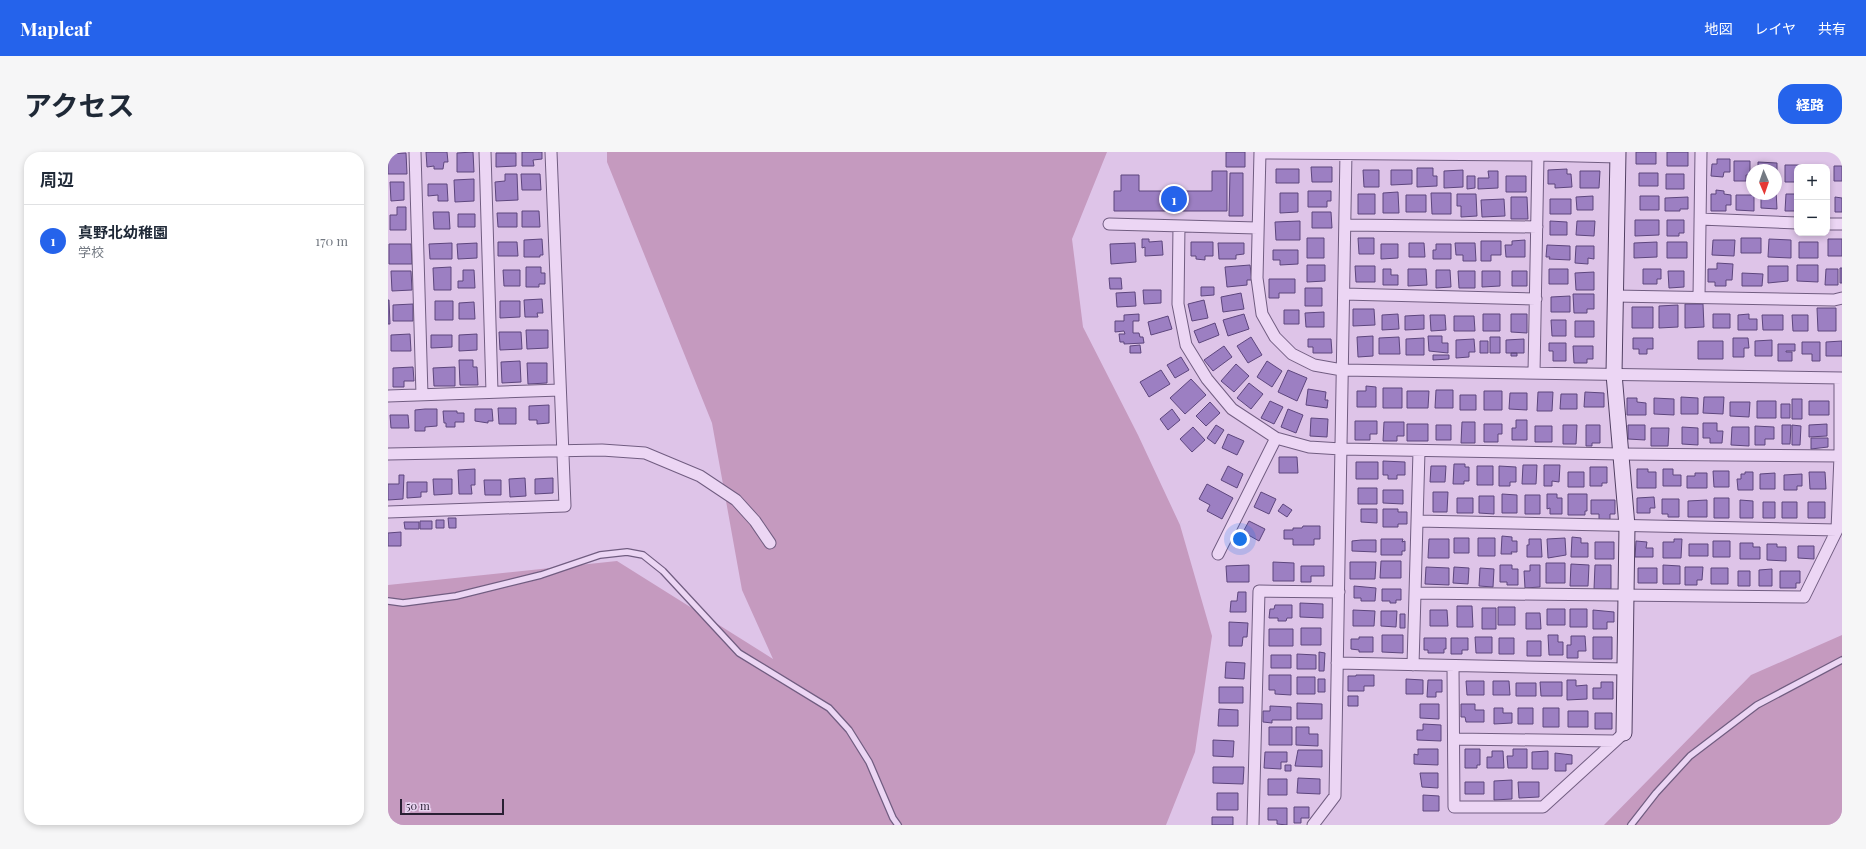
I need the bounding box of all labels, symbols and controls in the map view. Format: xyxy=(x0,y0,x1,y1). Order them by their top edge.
text: Mapleaf xyxy=(20,15,91,41)
text: 地図 xyxy=(1704,19,1732,38)
text: レイヤ xyxy=(1754,19,1796,38)
text: 共有 xyxy=(1818,19,1846,38)
button: 経路 xyxy=(1778,84,1842,124)
text: アクセス xyxy=(24,86,135,123)
north arrow xyxy=(1746,164,1782,200)
map controls xyxy=(1794,164,1830,236)
button: + xyxy=(1794,164,1830,200)
text: 周辺 xyxy=(40,168,74,190)
pin: 1 xyxy=(1161,184,1187,214)
button: − xyxy=(1794,200,1830,236)
text: 真野北幼稚園 xyxy=(78,222,168,242)
text: 1 xyxy=(51,232,55,249)
text: 170 m xyxy=(315,232,348,249)
text: 学校 xyxy=(78,243,104,260)
your location xyxy=(1230,529,1250,549)
scale bar xyxy=(400,797,504,816)
text: 50 m xyxy=(406,798,430,813)

